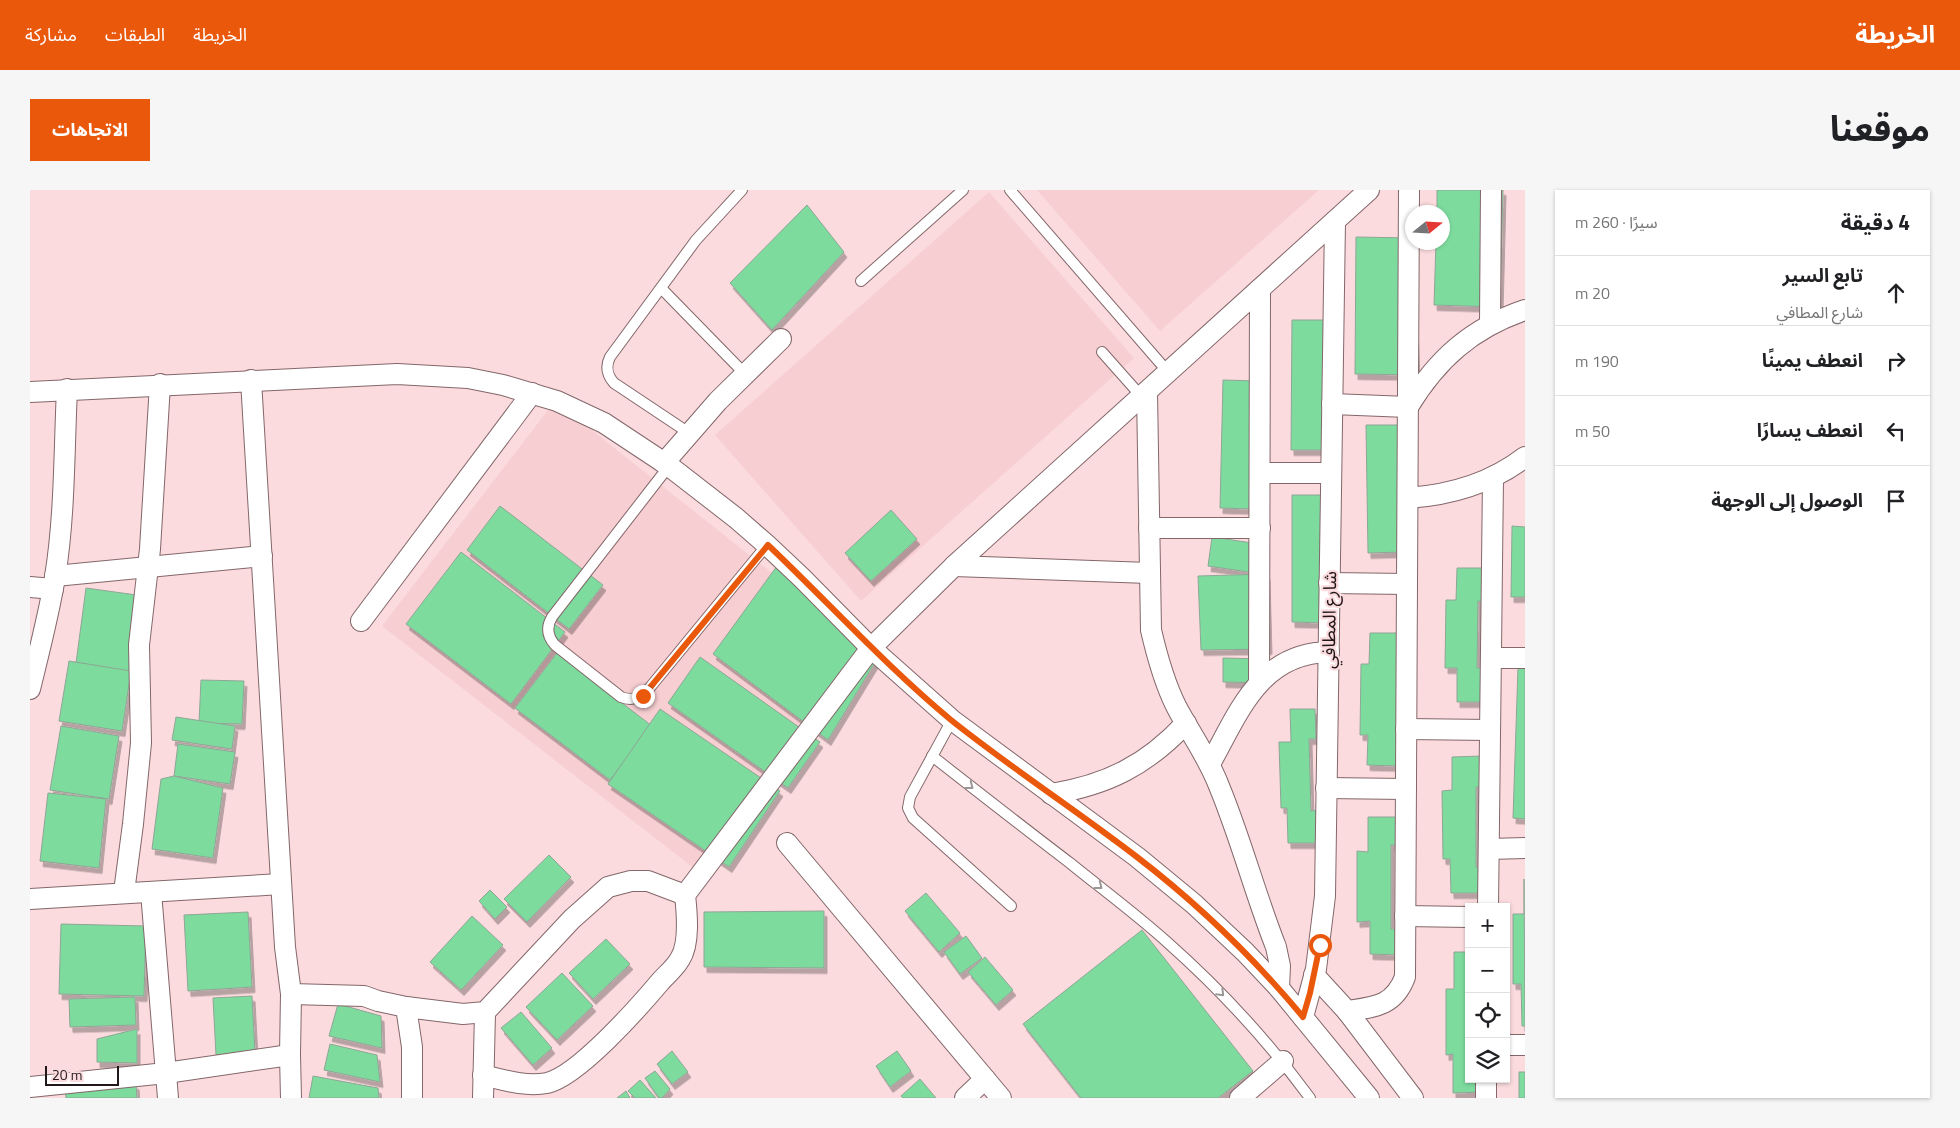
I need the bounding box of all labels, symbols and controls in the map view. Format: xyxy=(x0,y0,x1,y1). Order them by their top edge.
text: الخريطة xyxy=(1855,16,1935,52)
text: مشاركة xyxy=(25,21,77,48)
text: الطبقات xyxy=(105,21,165,48)
text: الخريطة xyxy=(193,21,247,48)
button: الاتجاهات xyxy=(30,99,150,161)
text: موقعنا xyxy=(1830,101,1930,155)
north arrow xyxy=(1405,205,1450,250)
text: 4 دقيقة xyxy=(1841,206,1910,238)
text: سيرًا · 260 m xyxy=(1575,210,1658,234)
text: تابع السير xyxy=(1783,260,1863,289)
icon: ahead xyxy=(1882,279,1910,307)
text: 20 m xyxy=(1575,281,1610,305)
text: شارع المطافي xyxy=(1776,300,1863,324)
text: انعطف يمينًا xyxy=(1762,345,1863,374)
icon: right xyxy=(1882,347,1910,375)
text: 190 m xyxy=(1575,349,1619,373)
text: انعطف يسارًا xyxy=(1757,415,1863,444)
icon: left xyxy=(1882,417,1910,445)
text: 50 m xyxy=(1575,419,1610,443)
text: الوصول إلى الوجهة xyxy=(1711,485,1863,514)
icon: arrive xyxy=(1882,487,1910,515)
street label: شارع المطافي xyxy=(1315,571,1344,669)
route end xyxy=(632,685,655,708)
one-way arrow xyxy=(965,780,974,789)
one-way arrow xyxy=(1093,880,1103,889)
map controls xyxy=(1465,903,1510,1083)
button: + xyxy=(1465,903,1510,948)
route start xyxy=(1309,934,1332,957)
button: − xyxy=(1465,948,1510,993)
one-way arrow xyxy=(1215,987,1224,996)
button: locate xyxy=(1465,993,1510,1038)
button: layers xyxy=(1465,1038,1510,1083)
scale bar xyxy=(45,1063,119,1086)
text: 20 m xyxy=(52,1064,82,1085)

